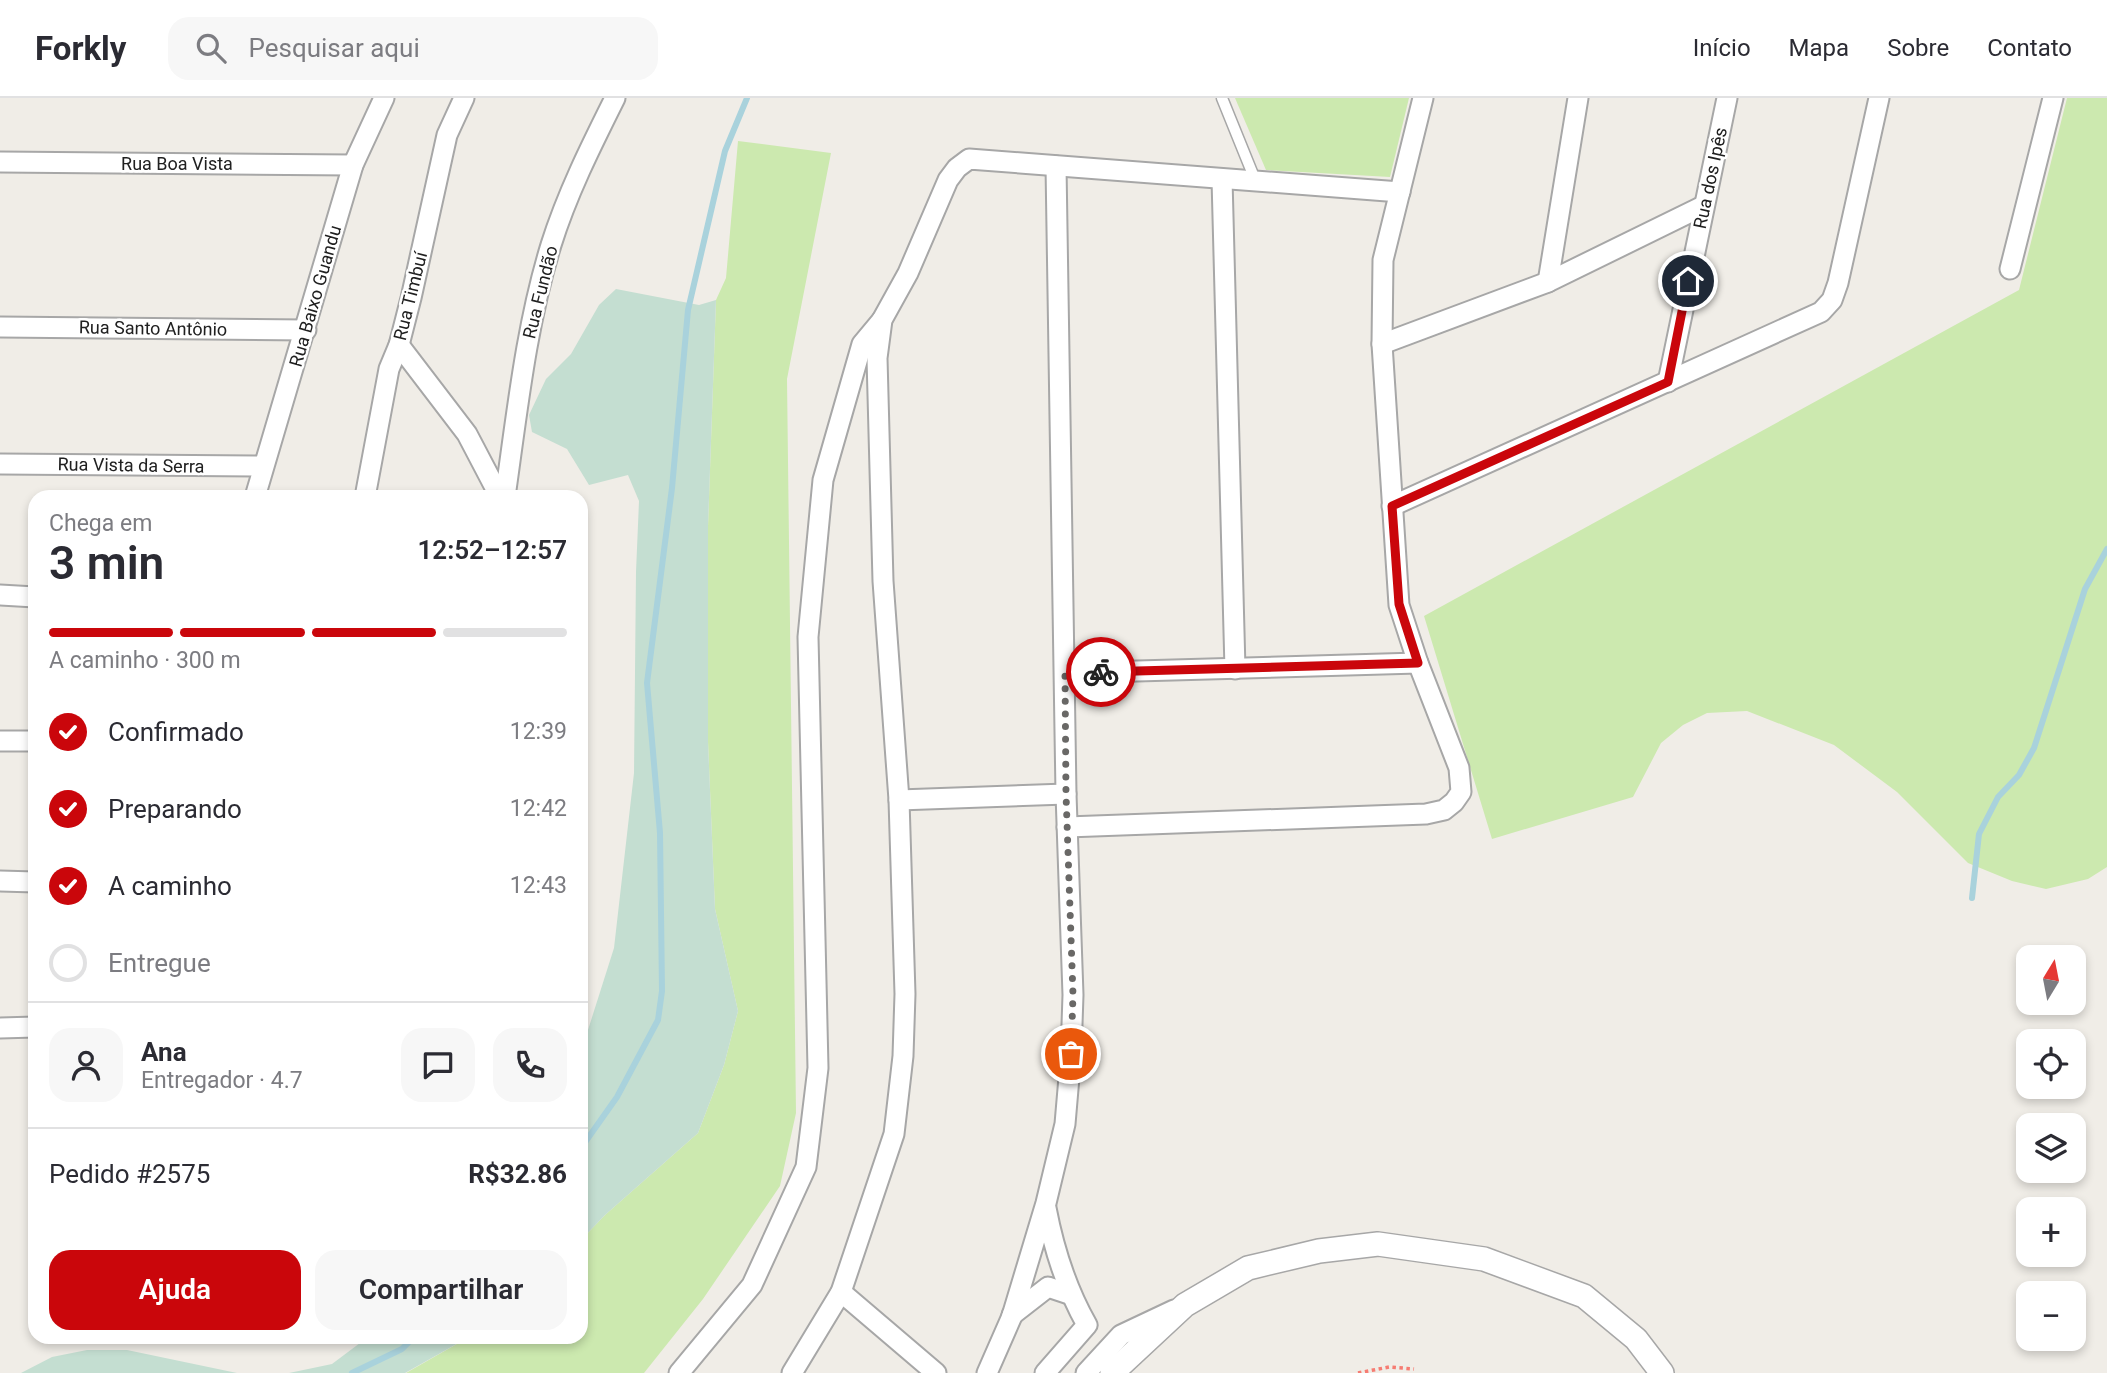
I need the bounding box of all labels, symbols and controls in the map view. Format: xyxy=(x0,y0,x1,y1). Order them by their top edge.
search box xyxy=(168,17,658,80)
text: Forkly xyxy=(35,29,126,68)
icon: search xyxy=(192,29,230,67)
text: Pesquisar aqui xyxy=(248,33,420,63)
text: Início xyxy=(1693,34,1751,62)
text: Mapa xyxy=(1789,34,1849,62)
text: Sobre xyxy=(1887,34,1949,62)
text: Contato xyxy=(1987,34,2072,62)
street label: Rua dos Ipês xyxy=(1689,125,1731,231)
street label: Rua Boa Vista xyxy=(121,153,233,174)
street label: Rua Baixo Guandu xyxy=(285,223,345,369)
street label: Rua Fundão xyxy=(518,243,562,341)
street label: Rua Timbuí xyxy=(389,249,431,342)
pin xyxy=(1658,251,1718,311)
icon: home xyxy=(1669,262,1707,300)
street label: Rua Santo Antônio xyxy=(79,316,227,340)
street label: Rua Vista da Serra xyxy=(57,453,205,477)
text: Chega em xyxy=(49,510,152,537)
text: 12:52–12:57 xyxy=(417,535,567,565)
text: 3 min xyxy=(49,536,164,590)
courier xyxy=(1066,637,1136,707)
text: A caminho · 300 m xyxy=(49,647,241,674)
icon: bike xyxy=(1082,653,1120,691)
icon: check xyxy=(49,713,87,751)
text: Confirmado xyxy=(108,717,244,747)
text: 12:39 xyxy=(510,718,567,745)
icon: check xyxy=(49,790,87,828)
text: Preparando xyxy=(108,794,242,824)
text: 12:42 xyxy=(510,795,567,822)
icon: check xyxy=(49,867,87,905)
text: A caminho xyxy=(108,871,232,901)
text: 12:43 xyxy=(510,872,567,899)
north arrow xyxy=(2016,945,2086,1015)
map controls xyxy=(2016,945,2086,1351)
text: Entregue xyxy=(108,948,211,978)
pin xyxy=(1041,1024,1101,1084)
button: person xyxy=(49,1028,123,1102)
button: chat xyxy=(401,1028,475,1102)
button: phone xyxy=(493,1028,567,1102)
button: locate xyxy=(2016,1029,2086,1099)
icon: bag xyxy=(1052,1035,1090,1073)
text: Ana xyxy=(141,1037,187,1067)
text: Entregador · 4.7 xyxy=(141,1067,303,1094)
button: layers xyxy=(2016,1113,2086,1183)
text: Pedido #2575 xyxy=(49,1159,210,1189)
text: R$32.86 xyxy=(468,1159,567,1189)
button: + xyxy=(2016,1197,2086,1267)
button: Ajuda xyxy=(49,1250,301,1330)
button: Compartilhar xyxy=(315,1250,567,1330)
button: − xyxy=(2016,1281,2086,1351)

